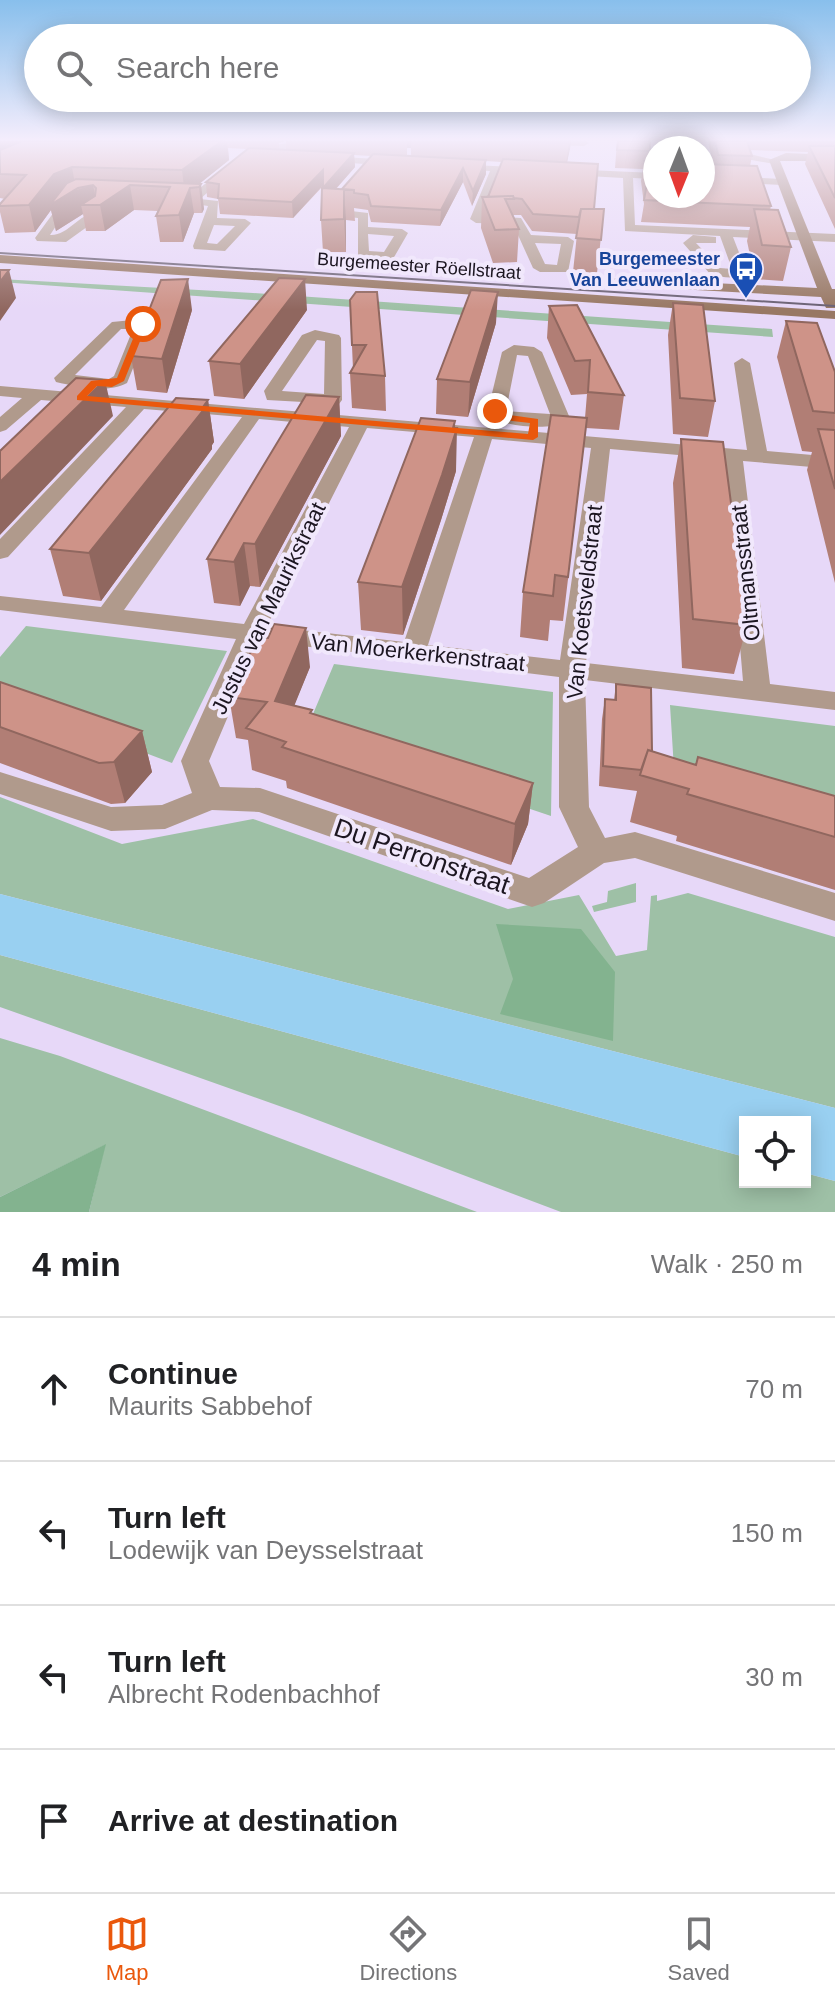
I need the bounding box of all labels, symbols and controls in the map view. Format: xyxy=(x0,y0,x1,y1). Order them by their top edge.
search box xyxy=(24,24,811,112)
icon: search xyxy=(52,46,96,90)
text: Search here xyxy=(116,51,279,84)
north arrow xyxy=(643,136,715,208)
street label: Burgemeester Röellstraat xyxy=(317,249,521,283)
place label: Burgemeester Van Leeuwenlaan xyxy=(570,249,720,290)
bus stop icon: Burgemeester Van Leeuwenlaan xyxy=(727,250,765,300)
route start xyxy=(125,306,161,342)
route end xyxy=(477,393,513,429)
street label: Justus van Maurikstraat xyxy=(206,498,331,718)
street label: Van Koetsveldstraat xyxy=(562,504,607,700)
street label: Oltmansstraat xyxy=(726,504,765,642)
street label: Van Moerkerkenstraat xyxy=(310,629,526,676)
street label: Du Perronstraat xyxy=(330,812,514,900)
map controls xyxy=(739,1116,811,1188)
button: locate xyxy=(739,1116,811,1188)
text: 4 min xyxy=(32,1245,121,1283)
text: Walk · 250 m xyxy=(651,1249,803,1279)
text: Continue xyxy=(108,1357,238,1390)
icon: ahead xyxy=(32,1367,76,1411)
text: 70 m xyxy=(745,1374,803,1404)
text: Maurits Sabbehof xyxy=(108,1391,312,1421)
text: Turn left xyxy=(108,1501,226,1534)
icon: left xyxy=(32,1511,76,1555)
text: 150 m xyxy=(731,1518,803,1548)
text: Lodewijk van Deysselstraat xyxy=(108,1535,423,1565)
text: Turn left xyxy=(108,1645,226,1678)
icon: left xyxy=(32,1655,76,1699)
text: 30 m xyxy=(745,1662,803,1692)
text: Albrecht Rodenbachhof xyxy=(108,1679,380,1709)
icon: arrive xyxy=(32,1799,76,1843)
text: Arrive at destination xyxy=(108,1804,398,1837)
tab: Map xyxy=(105,1912,149,1986)
tab: Directions xyxy=(359,1912,457,1986)
tab: Saved xyxy=(667,1912,730,1986)

